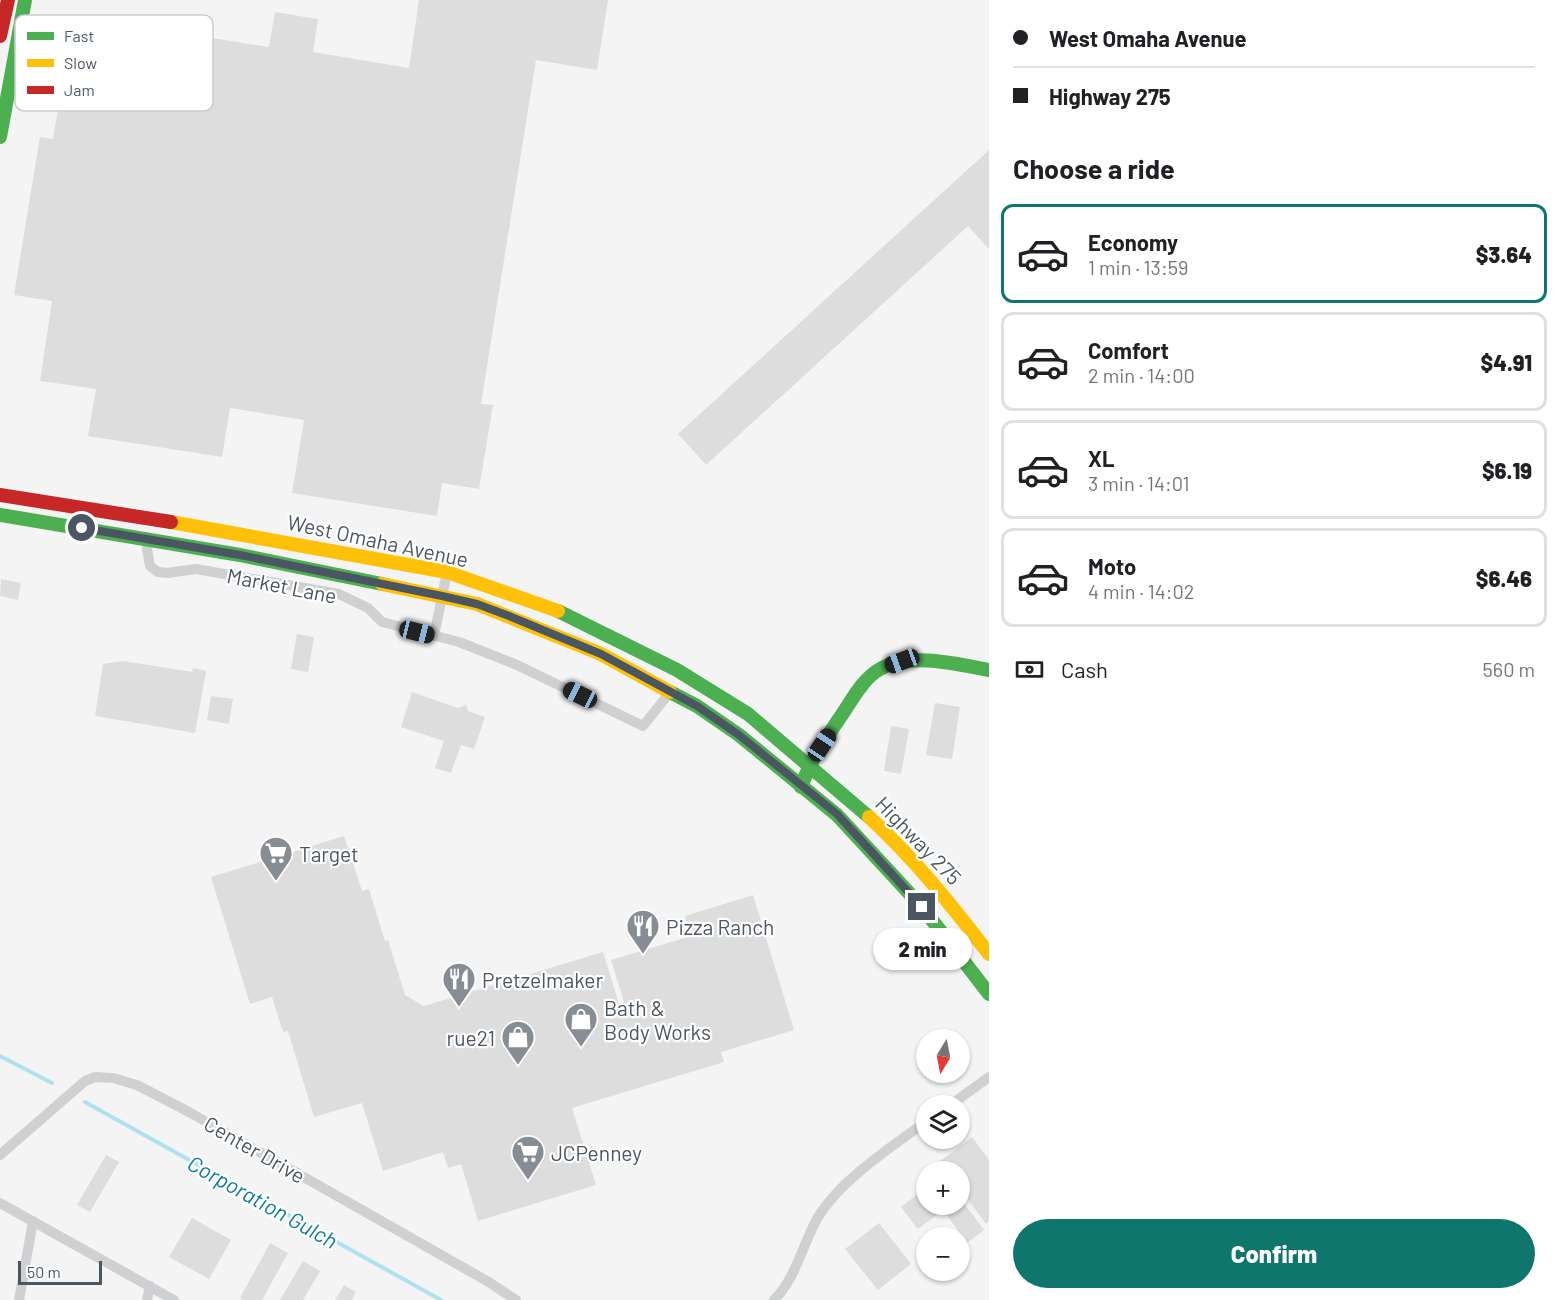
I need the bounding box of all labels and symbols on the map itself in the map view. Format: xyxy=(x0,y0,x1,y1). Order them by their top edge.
legend xyxy=(15,15,213,111)
text: Fast xyxy=(64,26,94,45)
text: Slow xyxy=(64,53,97,72)
text: Jam xyxy=(64,80,95,99)
street label: West Omaha Avenue xyxy=(285,509,471,571)
route start xyxy=(68,514,95,541)
street label: Market Lane xyxy=(225,562,339,608)
car xyxy=(397,619,437,645)
car xyxy=(882,646,922,676)
car xyxy=(560,679,600,711)
car xyxy=(804,725,840,765)
street label: Highway 275 xyxy=(871,791,967,889)
supermarket icon: Target xyxy=(258,835,294,882)
place label: Target xyxy=(299,841,359,866)
route end xyxy=(908,893,935,920)
restaurant icon: Pizza Ranch xyxy=(625,908,661,955)
place label: Pizza Ranch xyxy=(666,914,774,939)
callout: 2 min xyxy=(872,928,972,970)
restaurant icon: Pretzelmaker xyxy=(441,961,477,1008)
place label: Pretzelmaker xyxy=(482,967,603,992)
place label: Bath & Body Works xyxy=(604,995,711,1044)
shop icon: Bath & Body Works xyxy=(563,1001,599,1048)
shop icon: rue21 xyxy=(500,1019,536,1066)
place label: rue21 xyxy=(447,1025,495,1050)
north arrow xyxy=(916,1029,970,1083)
street label: Center Drive xyxy=(200,1110,310,1188)
supermarket icon: JCPenney xyxy=(510,1134,546,1181)
place label: JCPenney xyxy=(551,1140,642,1165)
water label: Corporation Gulch xyxy=(183,1149,343,1253)
scale bar xyxy=(18,1258,102,1286)

